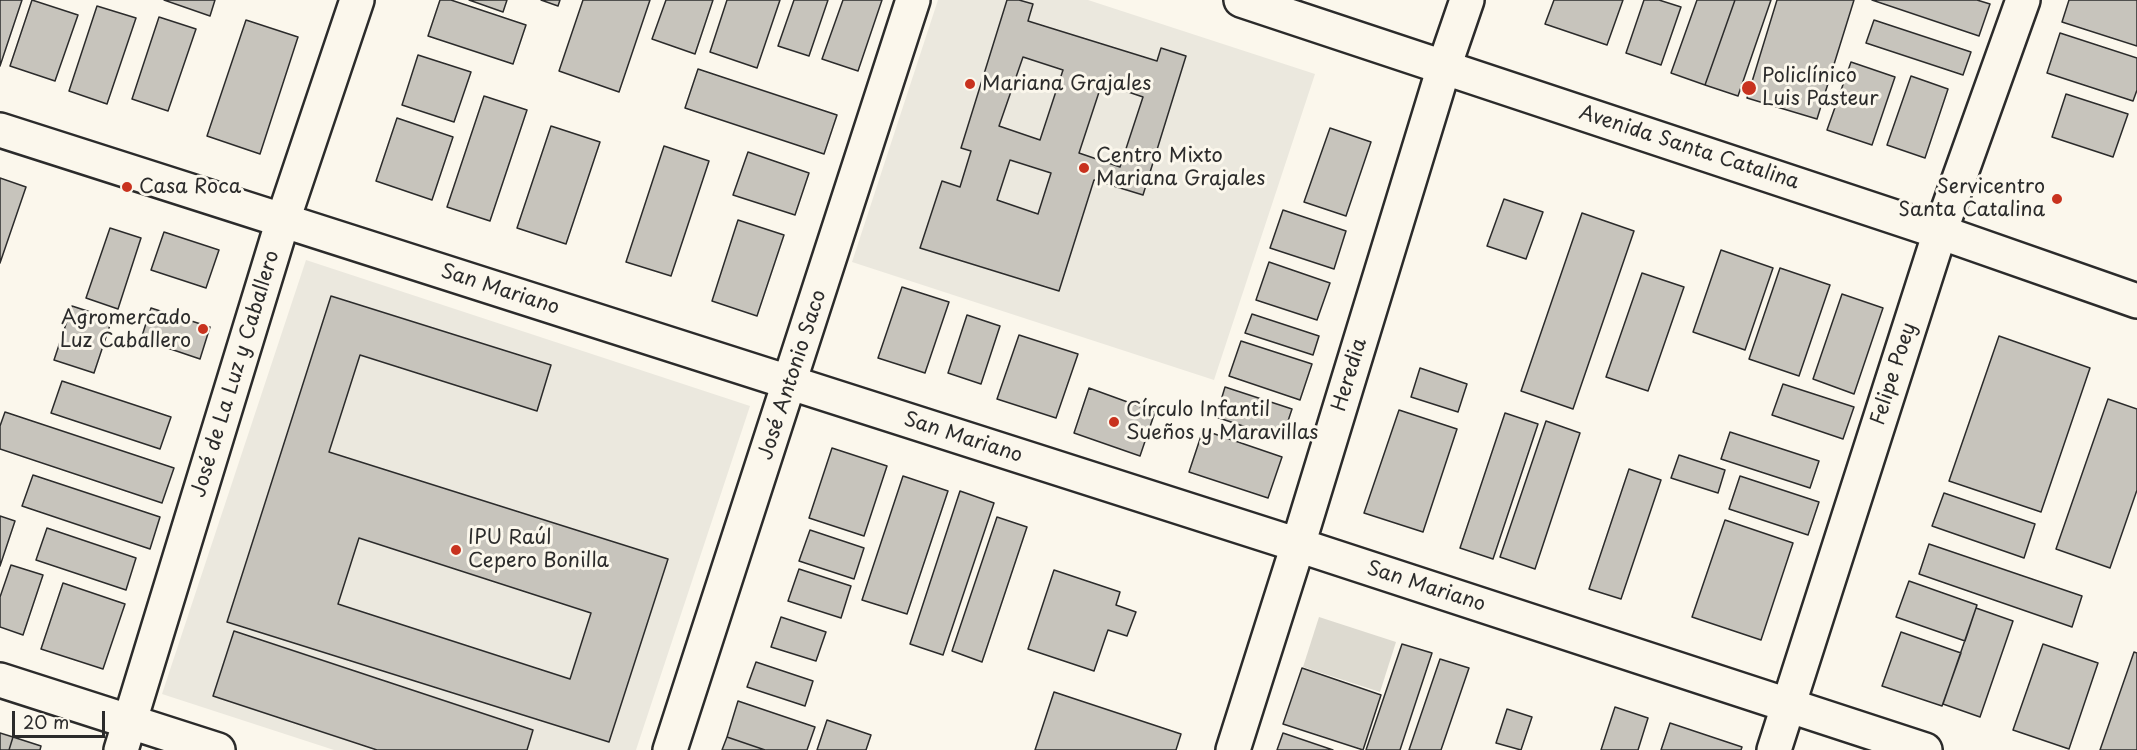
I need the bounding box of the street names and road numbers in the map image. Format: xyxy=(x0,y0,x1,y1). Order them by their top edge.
street label: Avenida Santa Catalina xyxy=(1576,101,1802,195)
street label: José de La Luz y Caballero xyxy=(187,248,285,500)
street label: San Mariano xyxy=(438,260,562,320)
street label: José Antonio Saco xyxy=(754,287,832,463)
street label: Felipe Poey xyxy=(1866,320,1922,428)
street label: Heredia xyxy=(1328,336,1372,414)
street label: San Mariano xyxy=(901,408,1025,468)
street label: San Mariano xyxy=(1364,557,1488,617)

